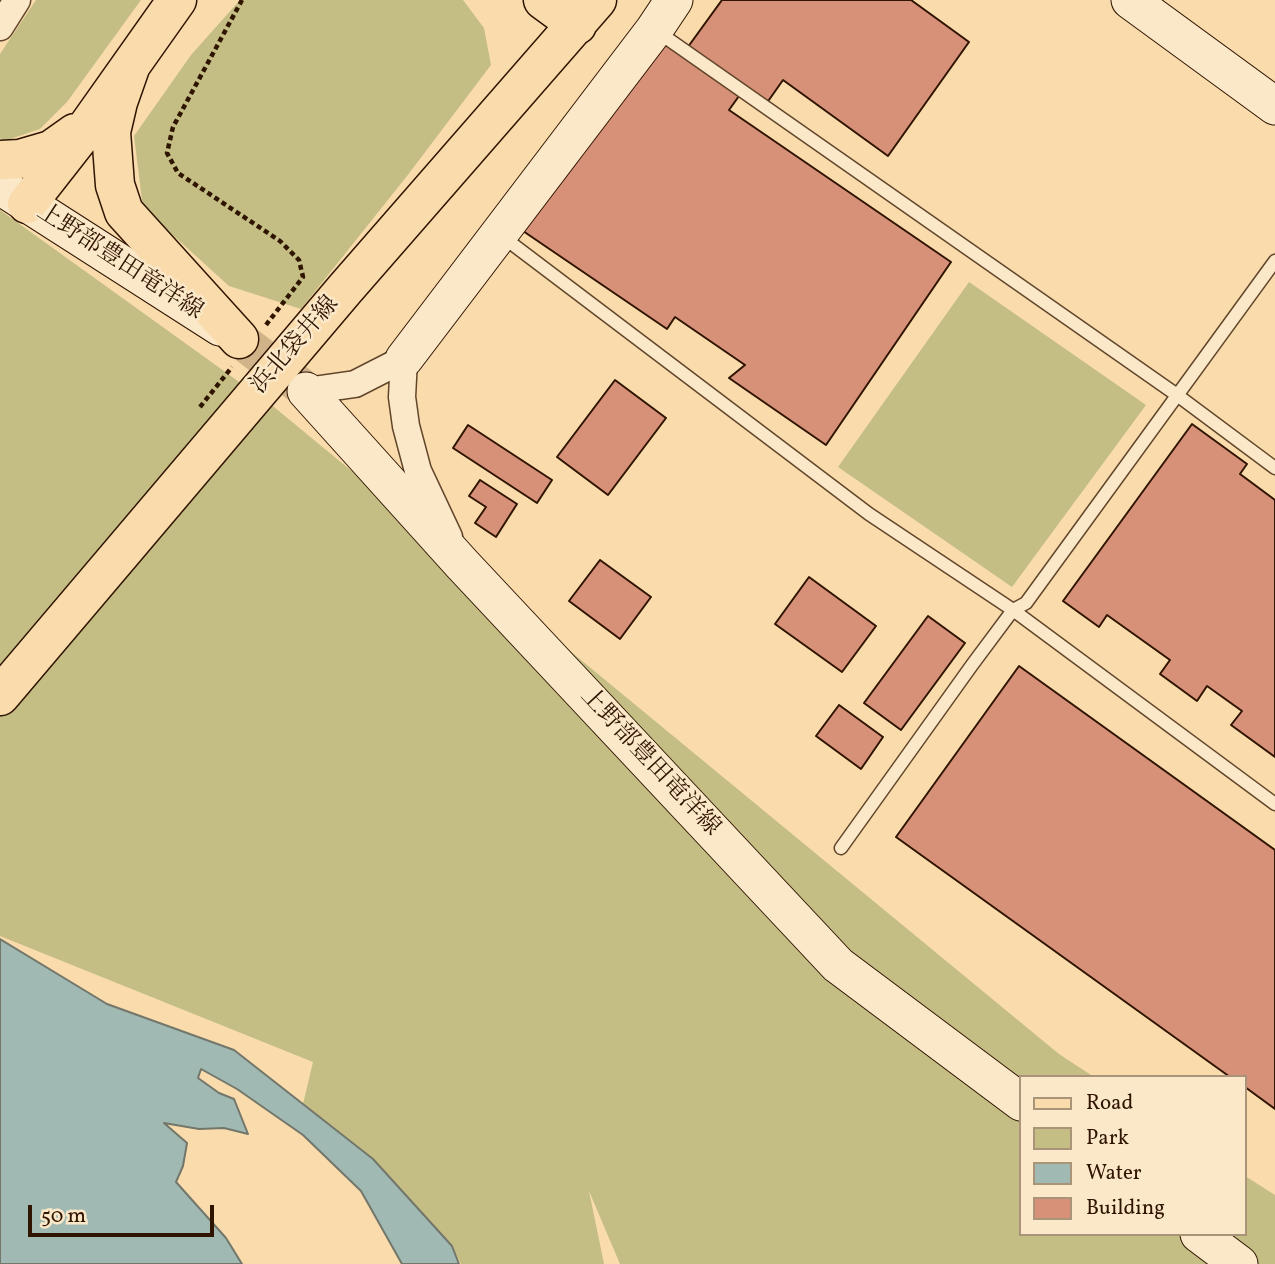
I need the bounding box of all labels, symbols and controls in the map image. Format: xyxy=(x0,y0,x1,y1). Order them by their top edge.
street label: 上野部豊田竜洋線 xyxy=(31,199,207,327)
street label: 浜北袋井線 xyxy=(246,291,346,401)
street label: 上野部豊田竜洋線 xyxy=(573,683,725,843)
legend xyxy=(1020,1075,1247,1236)
text: Road xyxy=(1086,1089,1133,1118)
text: Park xyxy=(1086,1124,1129,1153)
text: Water xyxy=(1086,1159,1142,1188)
scale bar xyxy=(32,1190,217,1234)
text: Building xyxy=(1086,1194,1165,1223)
text: 50 m xyxy=(41,1202,86,1231)

